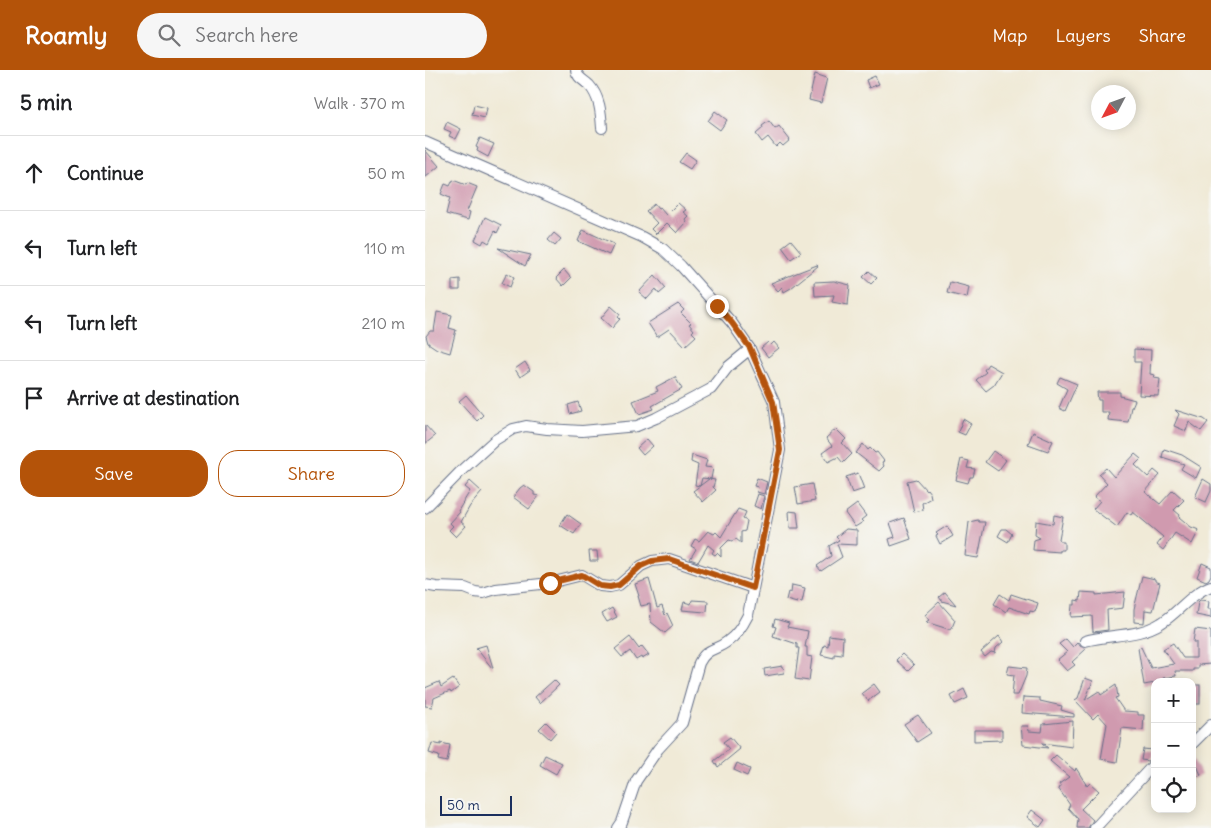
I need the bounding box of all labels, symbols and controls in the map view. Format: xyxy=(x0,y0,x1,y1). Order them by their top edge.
search box xyxy=(137,13,487,58)
text: Roamly xyxy=(25,20,107,50)
icon: search xyxy=(155,21,183,49)
text: Search here xyxy=(195,23,298,47)
text: Map xyxy=(992,24,1027,47)
text: Layers xyxy=(1055,24,1111,47)
text: Share xyxy=(1139,24,1186,47)
north arrow xyxy=(1091,85,1136,130)
text: 5 min xyxy=(20,89,72,116)
text: Walk · 370 m xyxy=(314,93,405,113)
icon: ahead xyxy=(20,159,48,187)
text: Continue xyxy=(67,161,144,185)
text: 50 m xyxy=(367,163,405,183)
icon: left xyxy=(20,234,48,262)
text: Turn left xyxy=(67,236,137,260)
text: 110 m xyxy=(364,238,405,258)
route end xyxy=(706,295,729,318)
icon: left xyxy=(20,309,48,337)
text: Turn left xyxy=(67,311,137,335)
text: 210 m xyxy=(362,313,405,333)
icon: arrive xyxy=(20,384,48,412)
text: Arrive at destination xyxy=(67,386,240,410)
button: Save xyxy=(20,450,208,497)
button: Share xyxy=(218,450,405,497)
route start xyxy=(539,572,562,595)
map controls xyxy=(1151,678,1196,813)
button: + xyxy=(1151,678,1196,723)
button: − xyxy=(1151,723,1196,768)
button: locate xyxy=(1151,768,1196,813)
scale bar xyxy=(440,793,513,816)
text: 50 m xyxy=(447,796,480,814)

